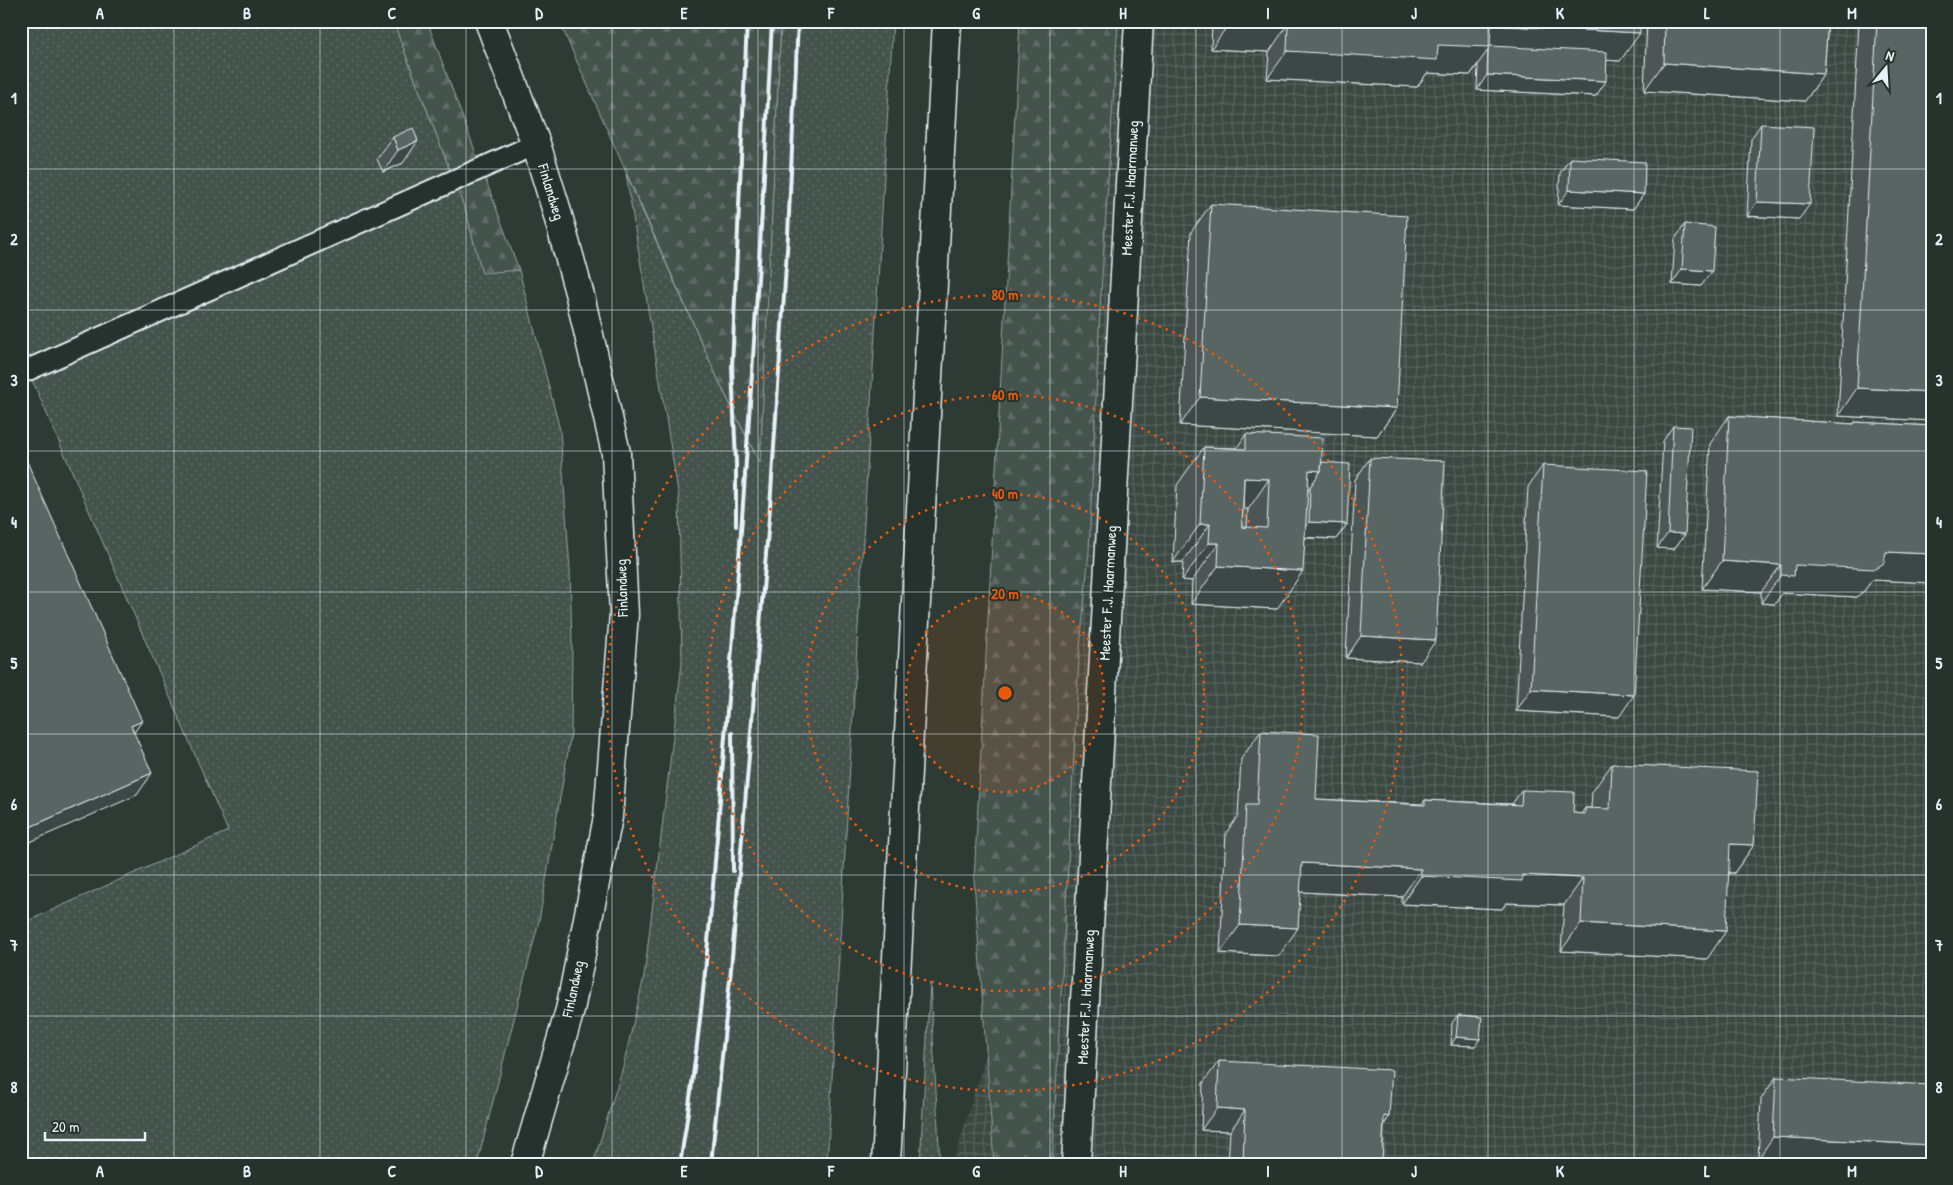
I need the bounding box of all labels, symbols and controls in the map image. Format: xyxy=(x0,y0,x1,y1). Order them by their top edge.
text: A xyxy=(96,2,104,24)
text: B xyxy=(243,2,251,24)
text: C xyxy=(388,2,397,24)
text: D xyxy=(535,2,543,24)
text: E xyxy=(680,2,688,24)
text: F xyxy=(827,2,835,24)
text: G xyxy=(972,2,980,24)
text: H xyxy=(1119,2,1127,24)
text: I xyxy=(1266,2,1270,24)
text: J xyxy=(1411,2,1417,24)
text: K xyxy=(1556,2,1565,24)
text: L xyxy=(1704,2,1710,24)
text: M xyxy=(1847,2,1857,24)
north arrow xyxy=(1860,42,1910,92)
text: N xyxy=(1884,45,1897,66)
text: 1 xyxy=(11,87,17,109)
text: 1 xyxy=(1936,87,1942,109)
street label: Meester F.J. Haarmanweg xyxy=(1115,120,1144,256)
street label: Finlandweg xyxy=(533,160,570,223)
text: 2 xyxy=(10,228,18,250)
text: 2 xyxy=(1935,228,1943,250)
text: 80 m xyxy=(992,284,1018,305)
text: 3 xyxy=(10,369,18,391)
text: 3 xyxy=(1935,369,1943,391)
text: 60 m xyxy=(992,384,1018,405)
text: 40 m xyxy=(992,483,1018,504)
text: 4 xyxy=(11,511,17,533)
text: 4 xyxy=(1936,511,1942,533)
street label: Meester F.J. Haarmanweg xyxy=(1093,525,1122,661)
street label: Finlandweg xyxy=(610,558,633,618)
text: 20 m xyxy=(991,583,1019,604)
text: 5 xyxy=(11,652,18,674)
text: 5 xyxy=(1936,652,1943,674)
centre of rings xyxy=(996,684,1014,702)
text: 6 xyxy=(11,793,18,815)
text: 6 xyxy=(1936,793,1943,815)
street label: Meester F.J. Haarmanweg xyxy=(1071,929,1100,1065)
text: 7 xyxy=(9,934,18,956)
text: 7 xyxy=(1934,934,1943,956)
street label: Finlandweg xyxy=(556,958,589,1020)
text: 8 xyxy=(11,1076,18,1098)
text: 8 xyxy=(1936,1076,1943,1098)
scale bar xyxy=(45,1110,145,1142)
text: 20 m xyxy=(52,1116,79,1137)
text: A xyxy=(96,1160,104,1182)
text: B xyxy=(243,1160,251,1182)
text: C xyxy=(388,1160,397,1182)
text: D xyxy=(535,1160,543,1182)
text: E xyxy=(680,1160,688,1182)
text: F xyxy=(827,1160,835,1182)
text: G xyxy=(972,1160,980,1182)
text: H xyxy=(1119,1160,1127,1182)
text: I xyxy=(1266,1160,1270,1182)
text: J xyxy=(1411,1160,1417,1182)
text: K xyxy=(1556,1160,1565,1182)
text: L xyxy=(1704,1160,1710,1182)
text: M xyxy=(1847,1160,1857,1182)

